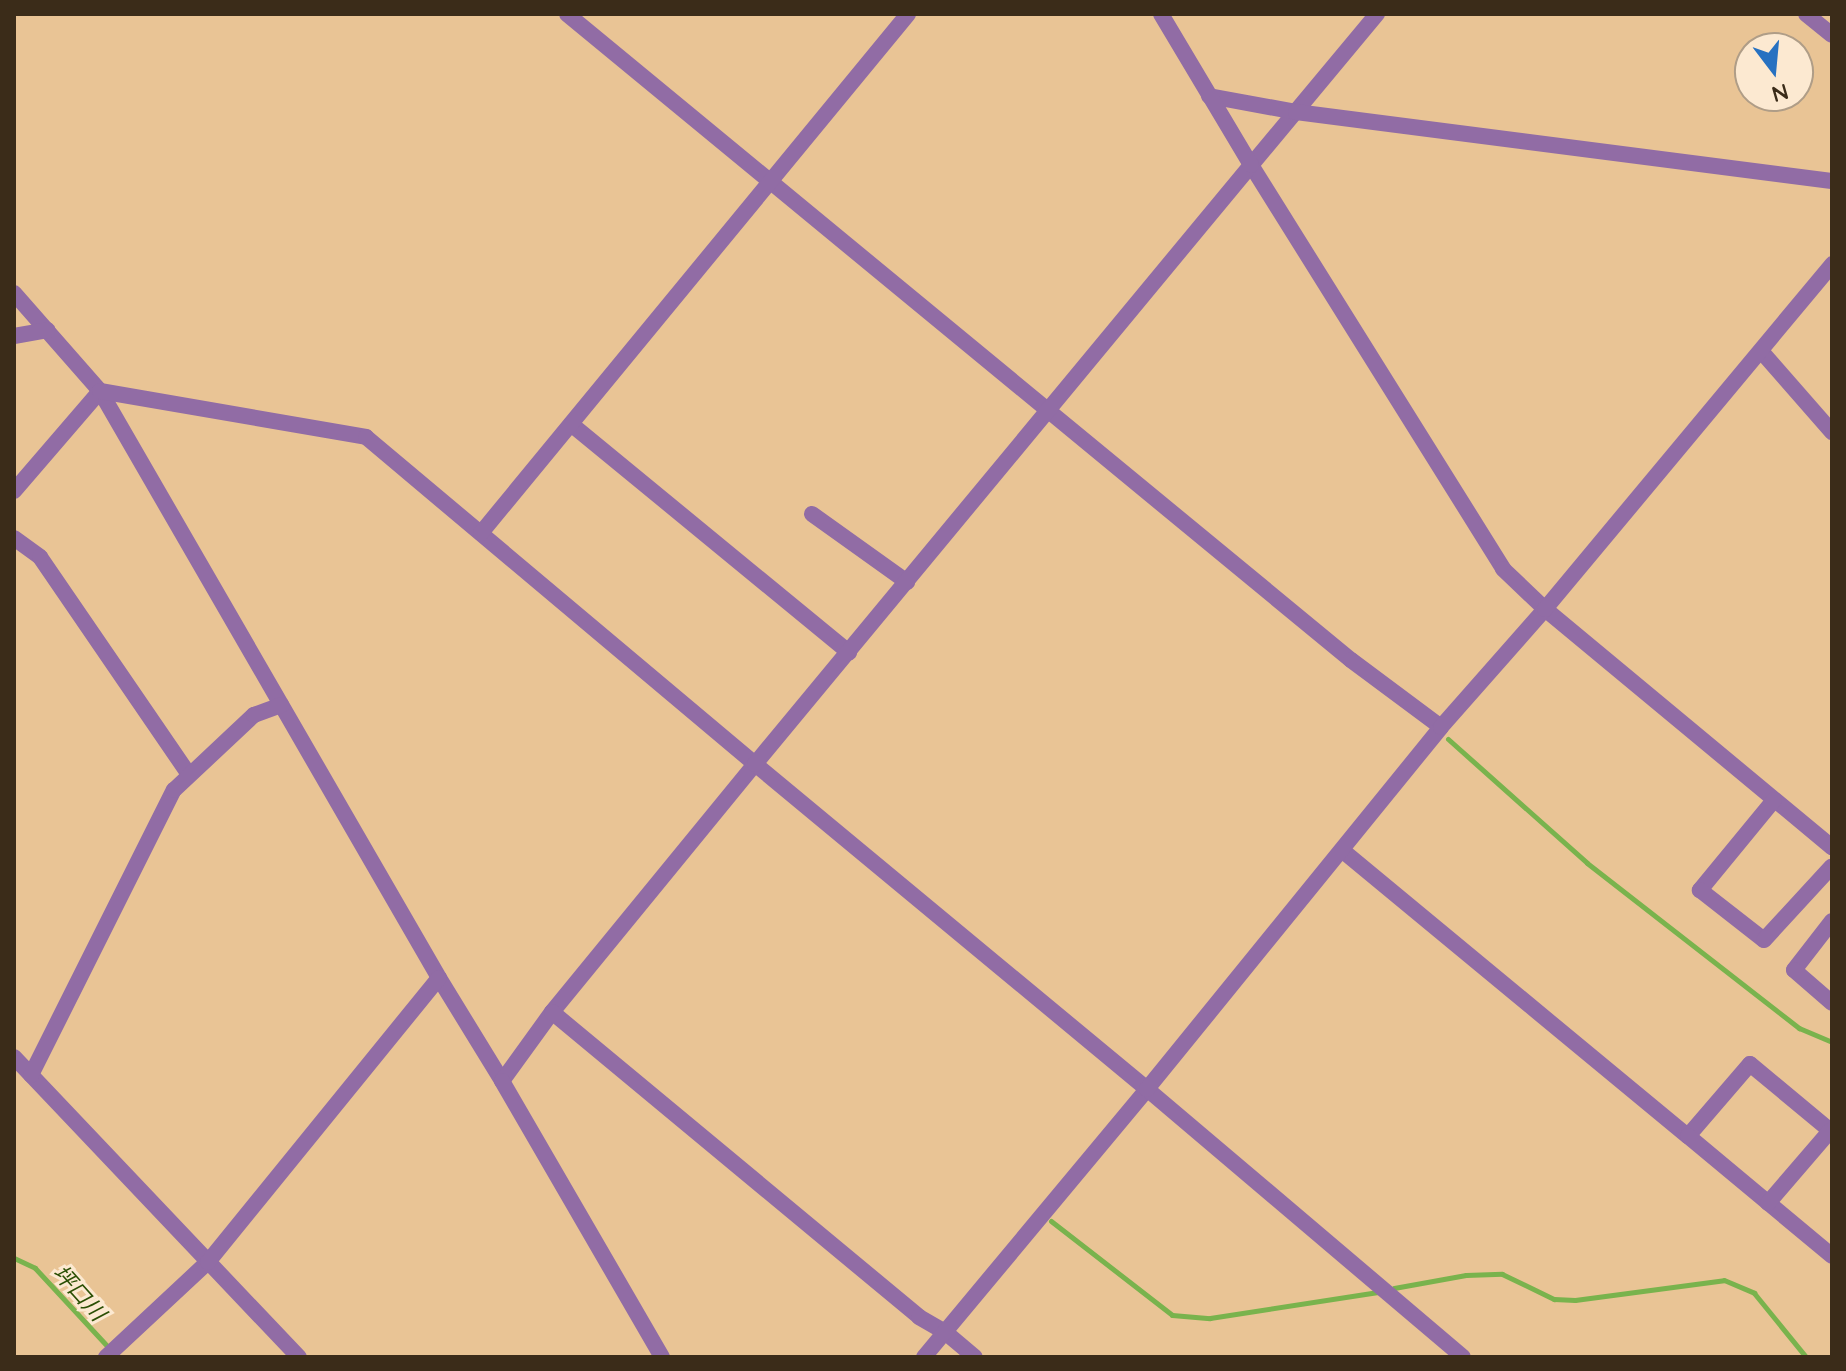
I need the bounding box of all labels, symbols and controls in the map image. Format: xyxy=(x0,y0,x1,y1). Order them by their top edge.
north arrow xyxy=(1734,32,1814,112)
text: N xyxy=(1768,77,1792,109)
water label: 坪口川 xyxy=(47,1260,111,1326)

